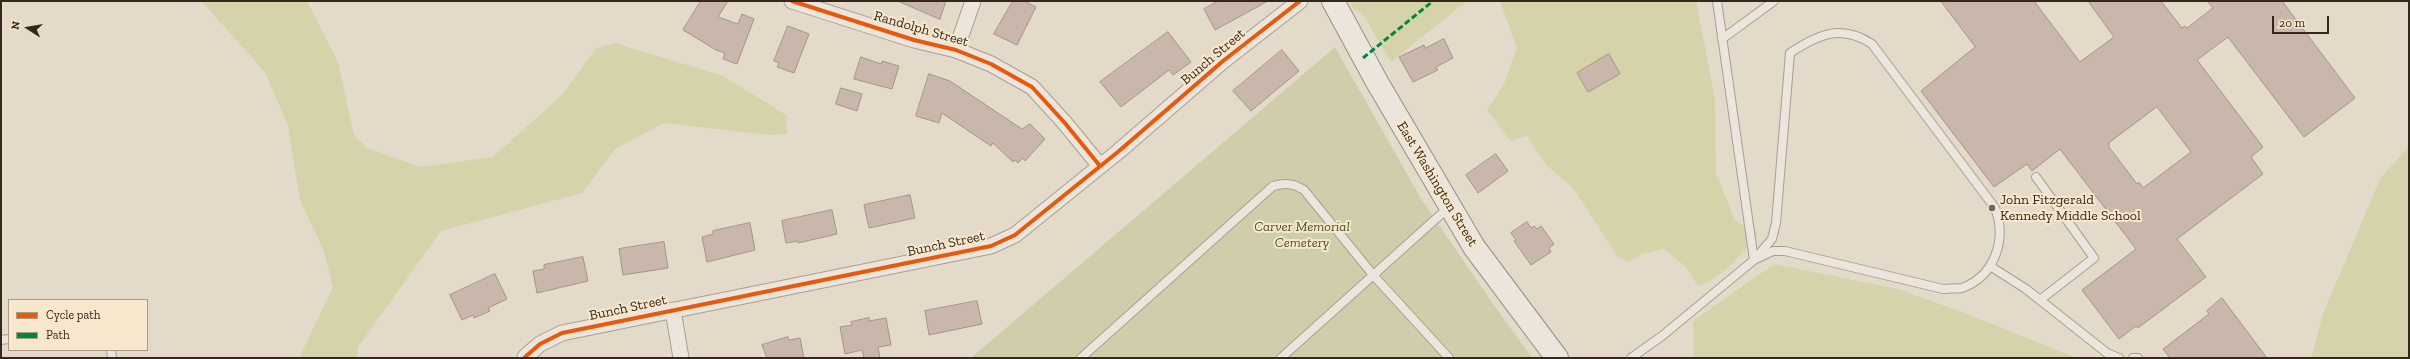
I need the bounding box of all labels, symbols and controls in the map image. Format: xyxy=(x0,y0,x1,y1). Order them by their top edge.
street label: Randolph Street xyxy=(872,7,970,51)
north arrow xyxy=(8,8,48,48)
scale bar xyxy=(2274,8,2331,34)
text: 20 m xyxy=(2279,16,2305,30)
text: N xyxy=(9,20,23,31)
street label: Bunch Street xyxy=(1177,25,1249,89)
street label: East Washington Street xyxy=(1393,118,1481,250)
place label: John Fitzgerald Kennedy Middle School xyxy=(2000,192,2141,224)
marker: John Fitzgerald Kennedy Middle School xyxy=(1987,203,1997,213)
park label: Carver Memorial Cemetery xyxy=(1254,219,1350,252)
street label: Bunch Street xyxy=(906,228,986,260)
street label: Bunch Street xyxy=(588,292,668,324)
legend xyxy=(8,299,148,351)
text: Cycle path xyxy=(46,308,100,322)
text: Path xyxy=(46,328,70,342)

